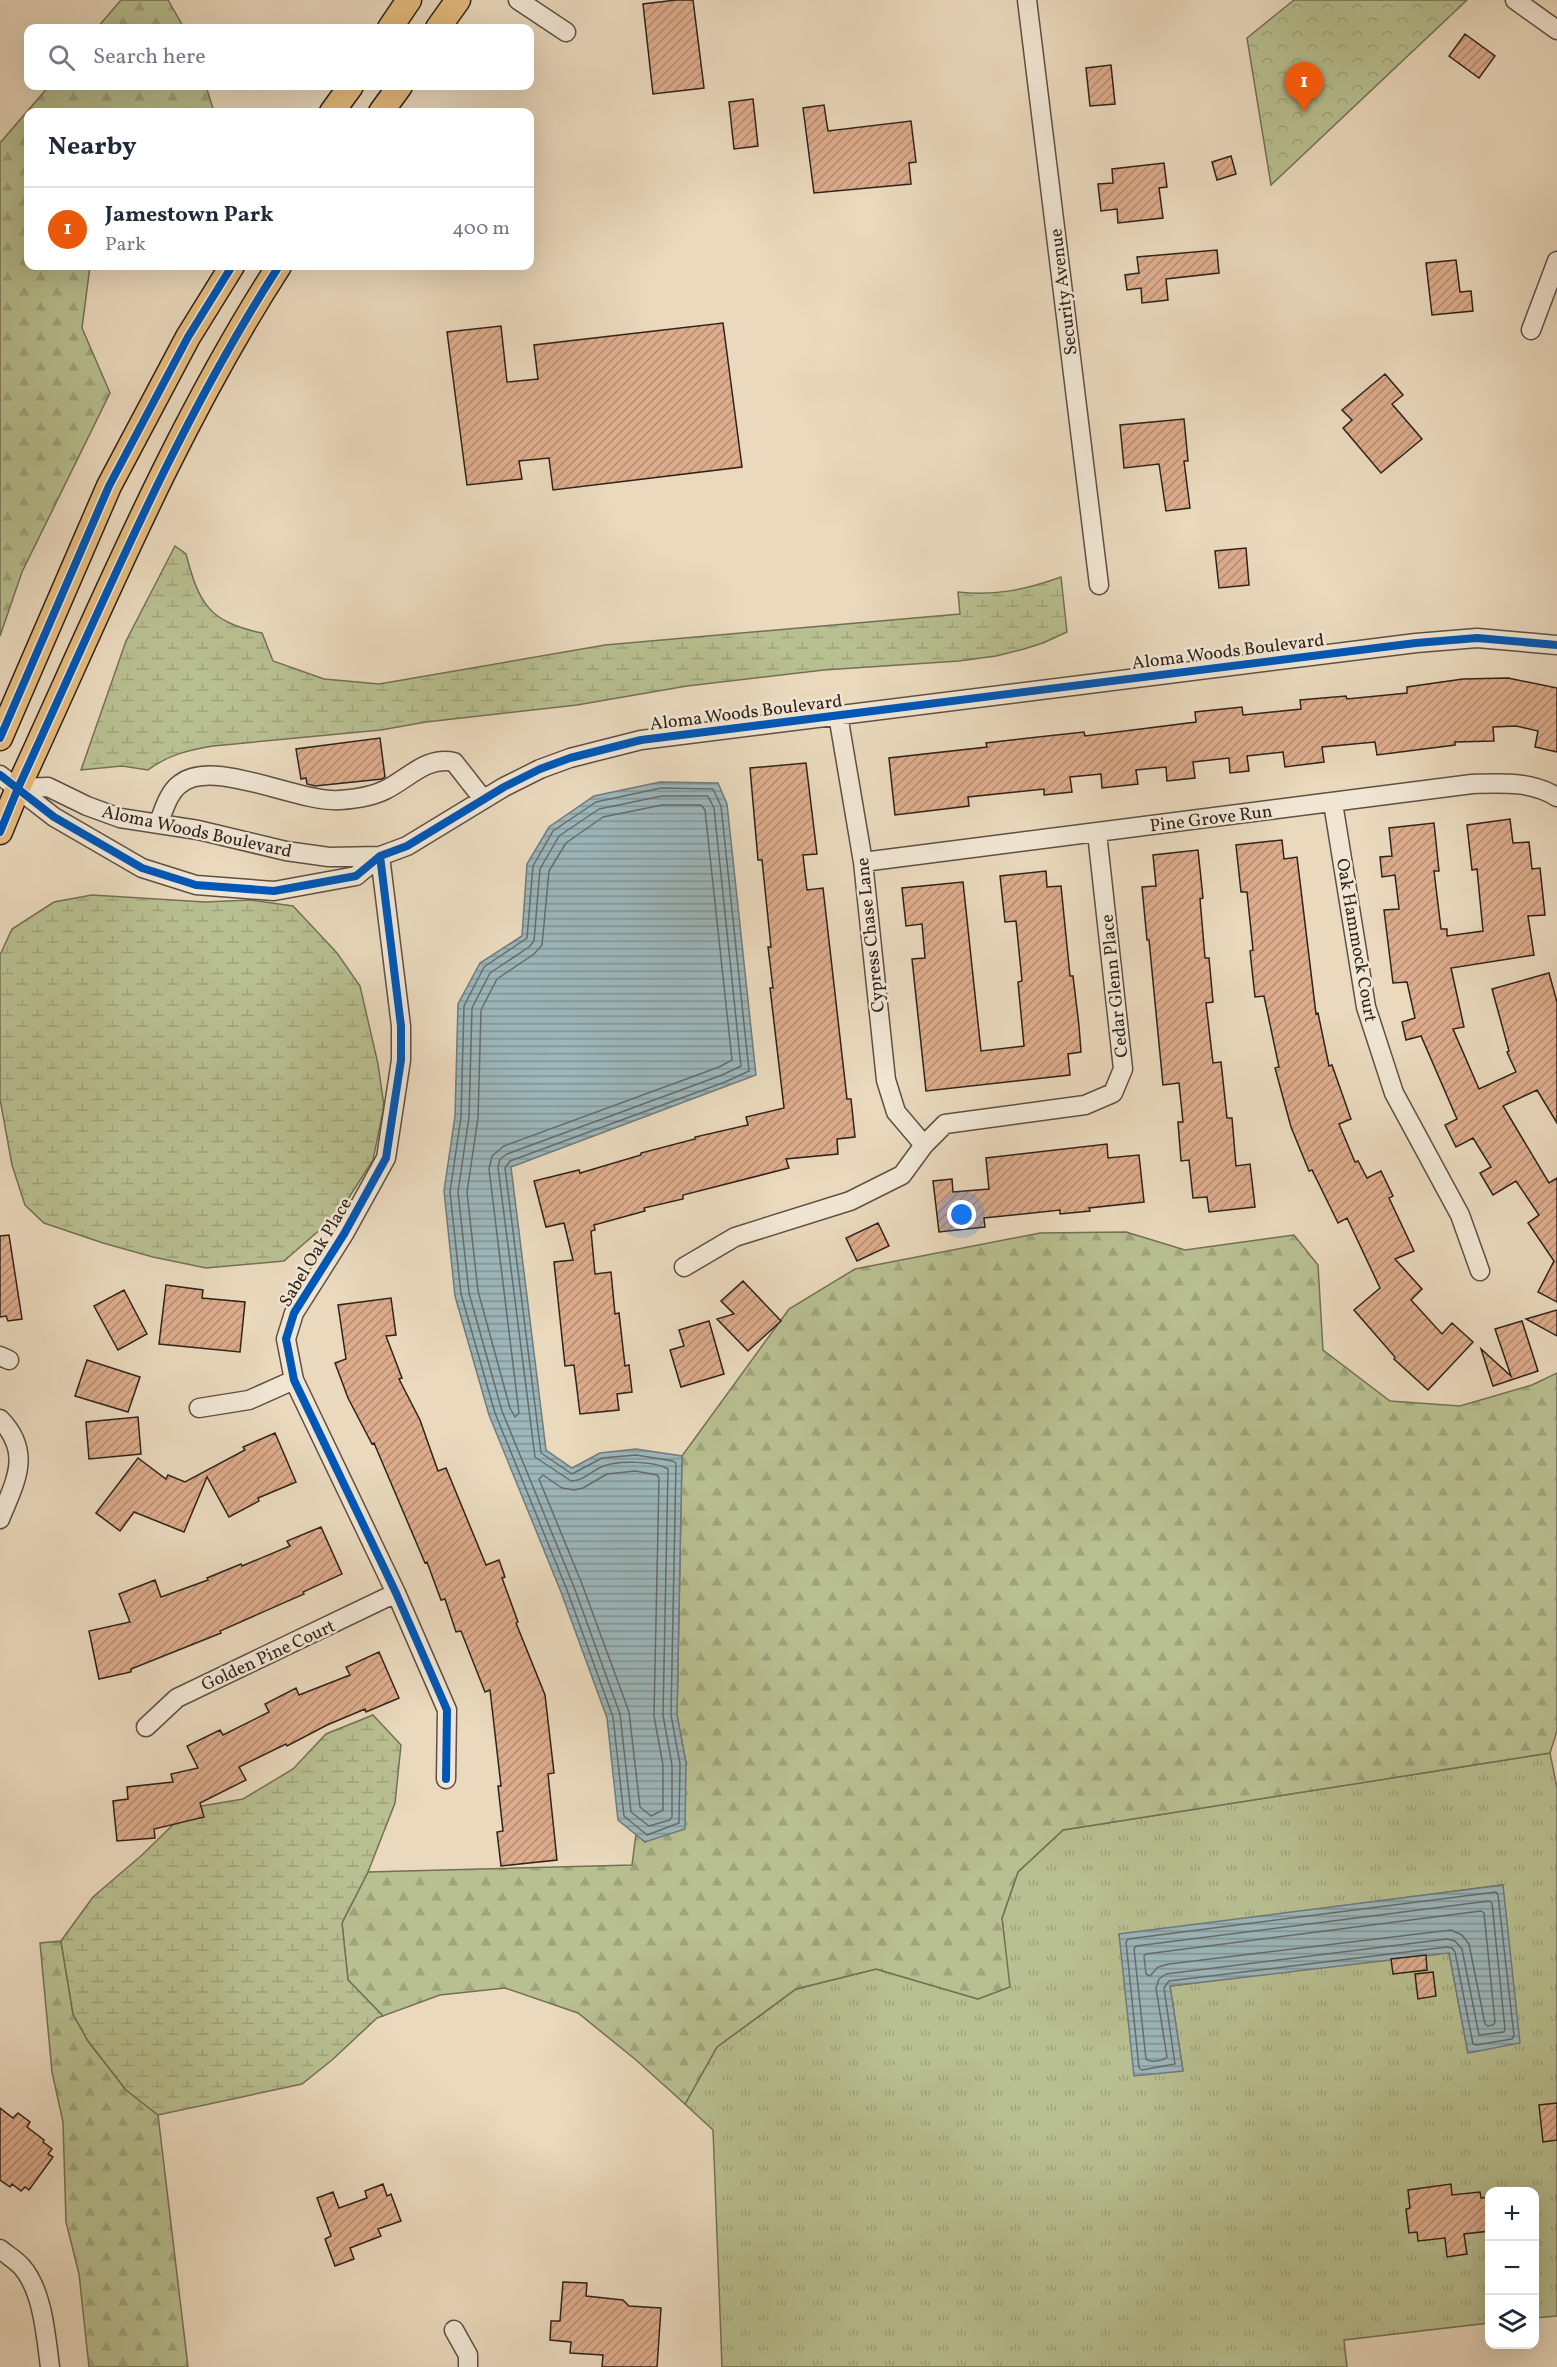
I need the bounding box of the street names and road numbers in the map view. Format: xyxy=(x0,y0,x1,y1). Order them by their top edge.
street label: Security Avenue xyxy=(1044,227,1085,357)
street label: Aloma Woods Boulevard xyxy=(1131,628,1326,677)
street label: Aloma Woods Boulevard xyxy=(649,689,844,738)
street label: Aloma Woods Boulevard xyxy=(99,800,294,865)
street label: Pine Grove Run xyxy=(1148,800,1274,839)
street label: Cypress Chase Lane xyxy=(851,856,892,1014)
street label: Oak Hammock Court xyxy=(1329,856,1382,1024)
street label: Cedar Glenn Place xyxy=(1096,913,1135,1059)
street label: Sabel Oak Place xyxy=(274,1194,359,1312)
street label: Golden Pine Court xyxy=(198,1614,340,1698)

